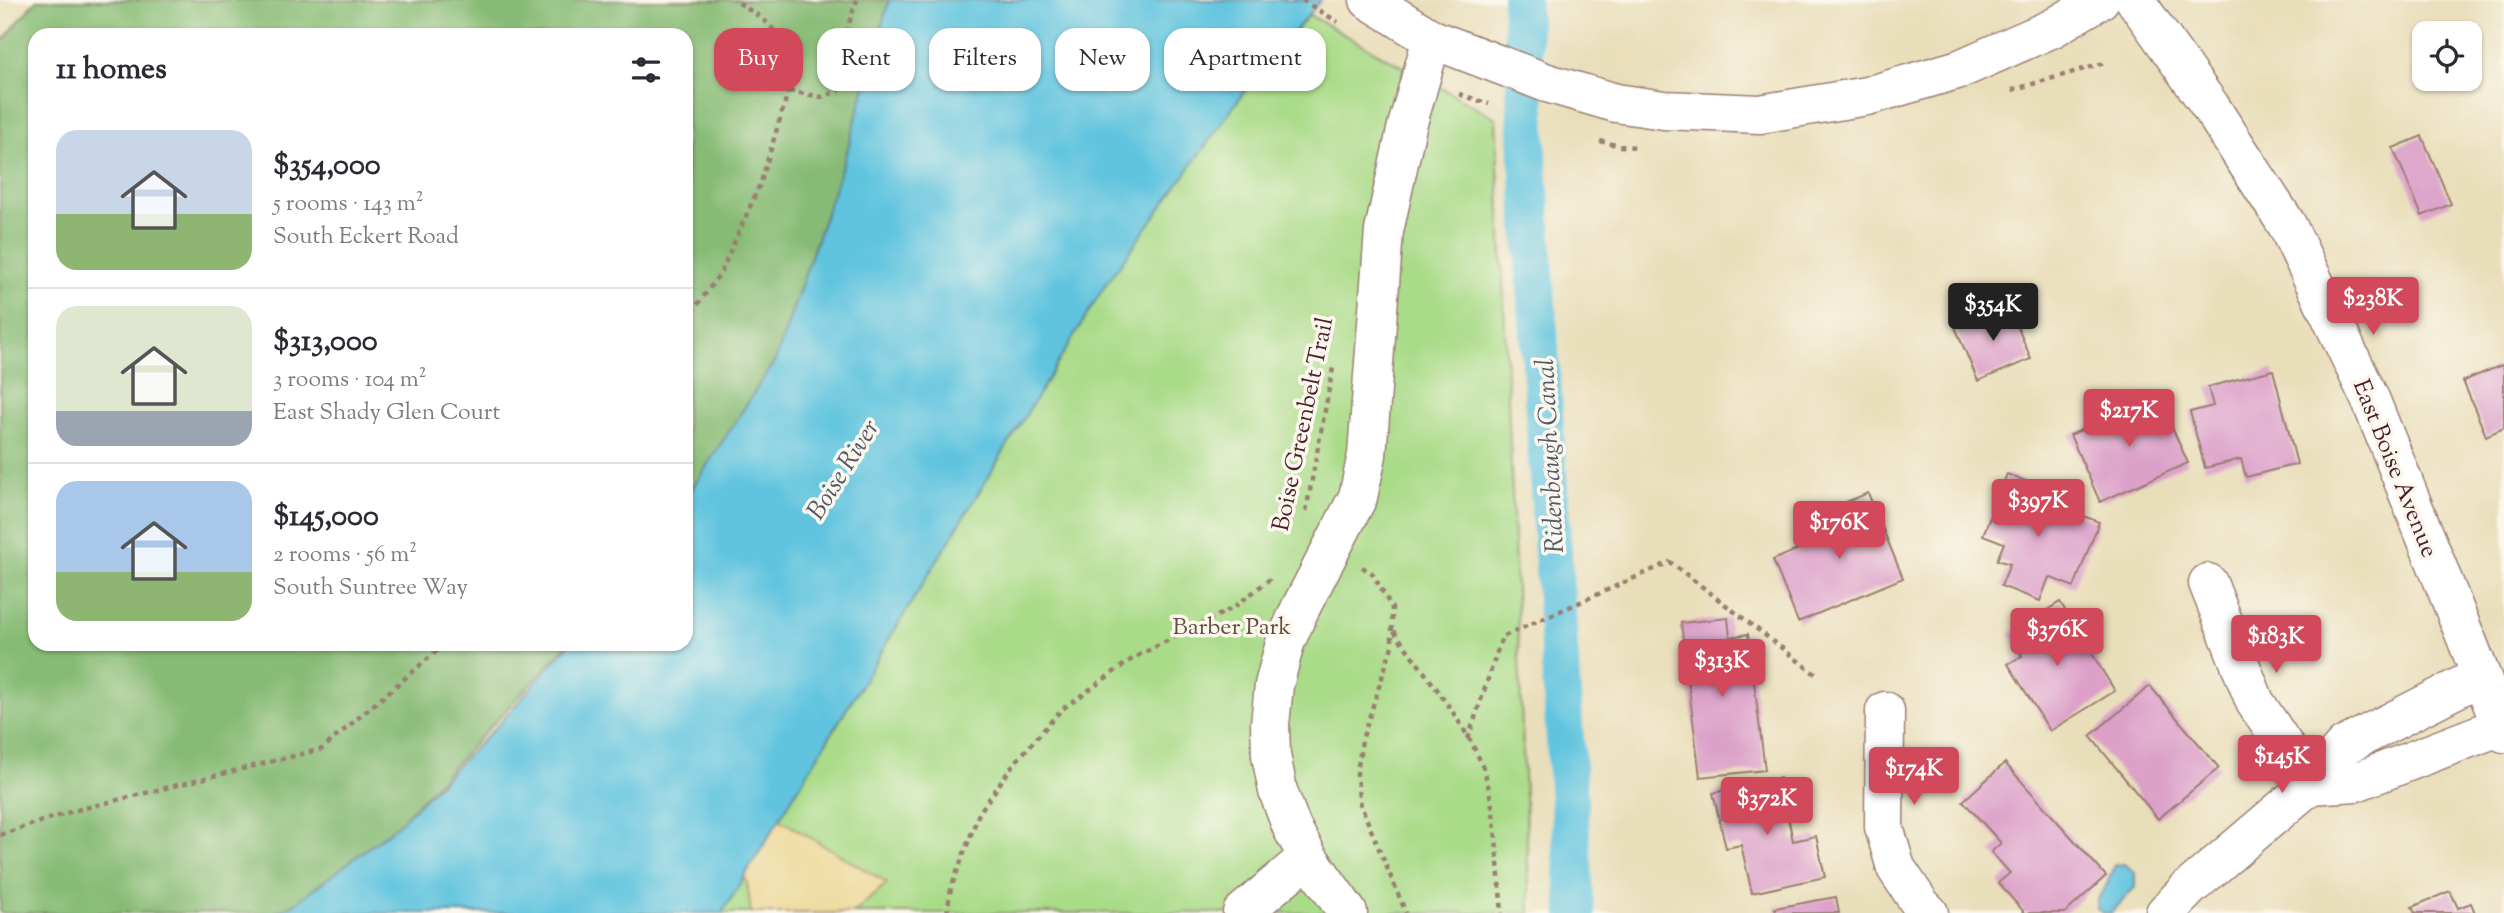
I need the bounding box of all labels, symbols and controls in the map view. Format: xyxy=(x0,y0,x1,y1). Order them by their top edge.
map controls xyxy=(2412,21,2482,91)
button: locate xyxy=(2412,21,2482,91)
chip: Buy xyxy=(714,28,803,91)
chip: Rent xyxy=(817,28,915,91)
chip: Filters xyxy=(929,28,1041,91)
chip: New xyxy=(1055,28,1150,91)
chip: Apartment xyxy=(1164,28,1326,91)
text: 11 homes xyxy=(56,49,167,92)
icon: filters xyxy=(627,51,665,89)
text: $354,000 xyxy=(273,145,381,188)
icon: home xyxy=(112,158,196,242)
text: 5 rooms · 143 m² xyxy=(273,188,424,221)
text: South Eckert Road xyxy=(273,221,459,254)
pin: $238K xyxy=(2324,278,2422,337)
text: $238K xyxy=(2343,283,2403,316)
pin: $354K xyxy=(1944,284,2042,343)
text: $354K xyxy=(1964,289,2022,322)
street label: Boise Greenbelt Trail xyxy=(1265,314,1343,535)
text: $313,000 xyxy=(273,321,378,364)
icon: home xyxy=(112,334,196,418)
water label: Ridenbaugh Canal xyxy=(1528,357,1575,554)
text: 3 rooms · 104 m² xyxy=(273,364,427,397)
street label: East Boise Avenue xyxy=(2343,375,2445,563)
pin: $217K xyxy=(2080,390,2178,449)
text: $217K xyxy=(2099,395,2159,428)
text: East Shady Glen Court xyxy=(273,397,500,430)
water label: Boise River xyxy=(799,413,889,528)
pin: $397K xyxy=(1989,480,2087,539)
text: $397K xyxy=(2008,485,2068,518)
text: $145,000 xyxy=(273,496,379,539)
pin: $176K xyxy=(1790,502,1888,561)
text: $176K xyxy=(1809,507,1869,540)
icon: home xyxy=(112,509,196,593)
text: 2 rooms · 56 m² xyxy=(273,539,417,572)
text: South Suntree Way xyxy=(273,572,468,605)
pin: $376K xyxy=(2008,608,2106,668)
park label: Barber Park xyxy=(1173,611,1291,645)
text: $376K xyxy=(2026,614,2088,647)
pin: $183K xyxy=(2227,616,2325,675)
text: $183K xyxy=(2247,621,2305,654)
pin: $313K xyxy=(1673,640,1771,699)
text: $313K xyxy=(1694,645,1750,678)
pin: $145K xyxy=(2233,736,2331,795)
text: $145K xyxy=(2254,741,2310,774)
pin: $174K xyxy=(1865,748,1963,807)
text: $174K xyxy=(1885,753,1943,786)
pin: $372K xyxy=(1718,778,1816,837)
text: $372K xyxy=(1737,783,1797,816)

